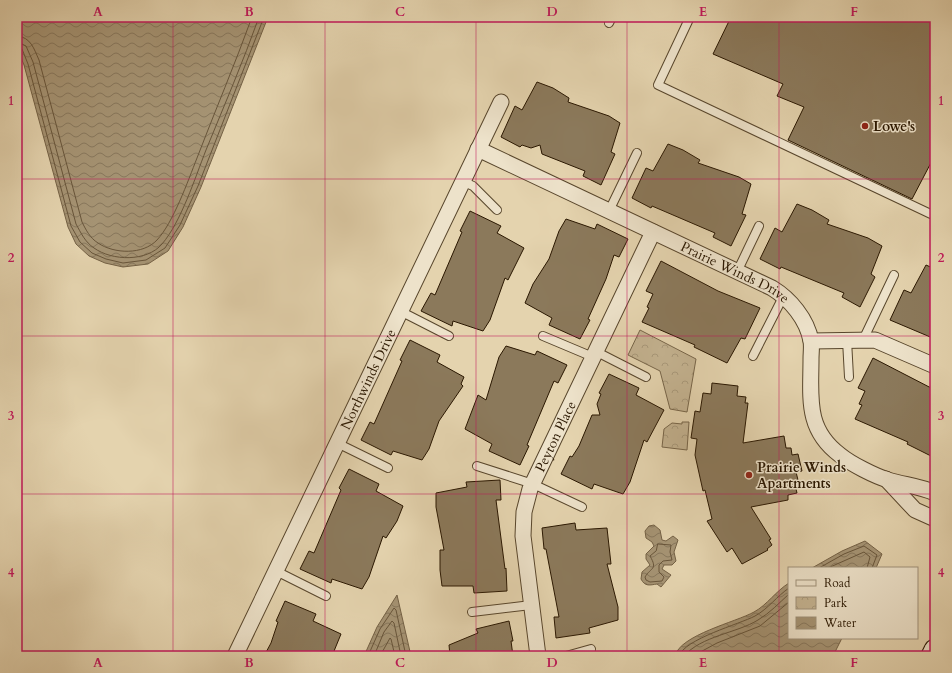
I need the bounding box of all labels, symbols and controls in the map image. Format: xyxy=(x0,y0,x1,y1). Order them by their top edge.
text: A xyxy=(93,3,103,21)
text: B xyxy=(244,3,254,21)
text: C xyxy=(395,3,405,21)
text: D xyxy=(546,3,558,21)
text: E xyxy=(699,3,707,21)
text: F xyxy=(850,3,858,21)
text: 1 xyxy=(8,92,14,110)
text: 1 xyxy=(938,92,944,110)
place label: Lowe's xyxy=(873,117,915,136)
marker: Lowe's xyxy=(860,121,870,131)
street label: Prairie Winds Drive xyxy=(677,237,794,307)
text: 2 xyxy=(8,249,15,267)
text: 2 xyxy=(938,249,945,267)
street label: Northwinds Drive xyxy=(336,326,400,433)
street label: Peyton Place xyxy=(530,398,580,475)
text: 3 xyxy=(8,407,15,425)
text: 3 xyxy=(938,407,945,425)
place label: Prairie Winds Apartments xyxy=(757,458,846,493)
marker: Prairie Winds Apartments xyxy=(744,470,754,480)
text: 4 xyxy=(8,564,15,582)
text: 4 xyxy=(938,564,945,582)
legend xyxy=(788,567,918,639)
text: Road xyxy=(824,575,851,591)
text: Park xyxy=(824,595,848,611)
text: Water xyxy=(823,615,857,631)
text: A xyxy=(93,654,103,672)
text: B xyxy=(244,654,254,672)
text: C xyxy=(395,654,405,672)
text: D xyxy=(546,654,558,672)
text: E xyxy=(699,654,707,672)
text: F xyxy=(850,654,858,672)

